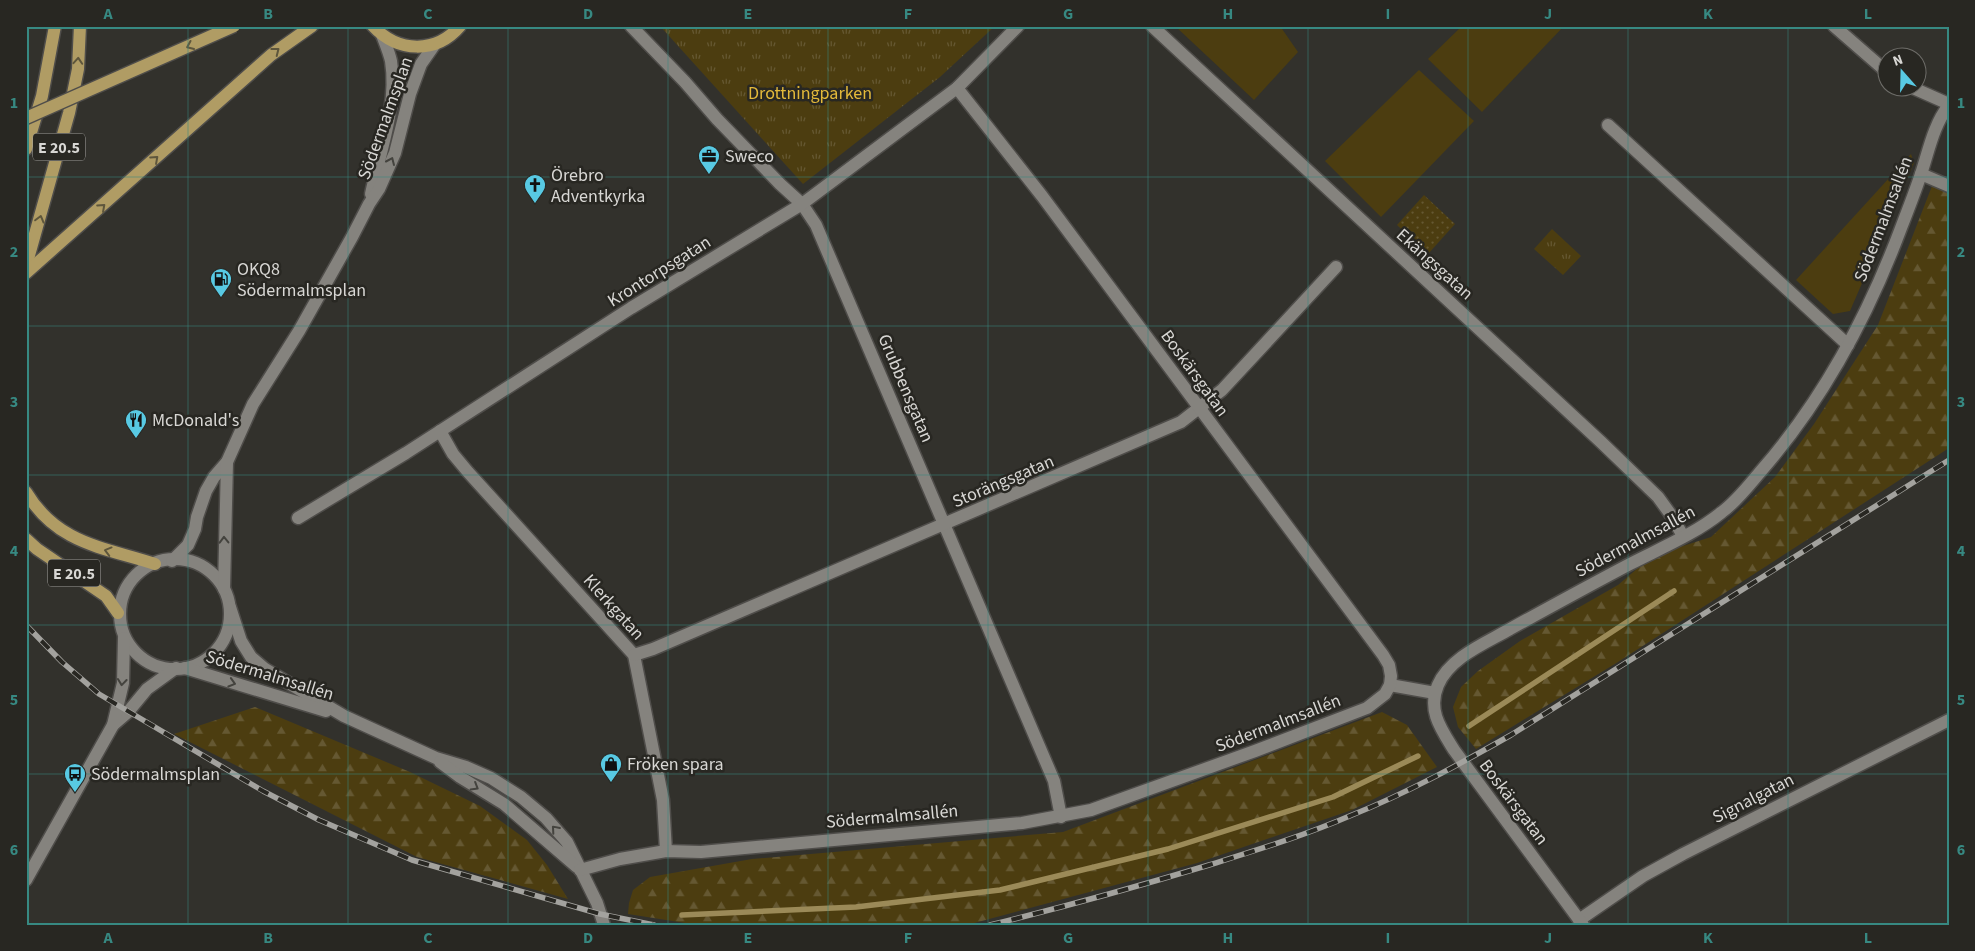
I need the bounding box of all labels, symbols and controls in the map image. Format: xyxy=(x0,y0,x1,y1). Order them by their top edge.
text: A xyxy=(102,3,113,25)
text: B xyxy=(263,3,273,25)
text: C xyxy=(423,3,433,25)
text: D xyxy=(583,3,593,25)
text: E xyxy=(744,3,752,25)
text: F xyxy=(904,3,912,25)
text: G xyxy=(1063,3,1073,25)
text: H xyxy=(1223,3,1233,25)
text: I xyxy=(1386,3,1390,25)
text: J xyxy=(1544,3,1552,25)
text: K xyxy=(1703,3,1713,25)
text: L xyxy=(1864,3,1872,25)
one-way arrow xyxy=(186,40,195,50)
one-way arrow xyxy=(270,48,280,57)
north arrow xyxy=(1878,48,1928,98)
text: N xyxy=(1890,50,1906,72)
street label: Södermalmsplan xyxy=(352,53,419,183)
one-way arrow xyxy=(72,57,83,65)
park label: Drottningparken xyxy=(748,81,872,106)
text: 1 xyxy=(10,92,18,114)
text: 1 xyxy=(1957,92,1965,114)
road number: E 20.5 xyxy=(33,134,85,160)
office icon: Sweco xyxy=(697,144,721,175)
place label: Sweco xyxy=(725,144,774,169)
street label: Södermalmsallén xyxy=(1848,153,1919,286)
one-way arrow xyxy=(149,156,158,165)
one-way arrow xyxy=(385,157,396,166)
place label: Örebro Adventkyrka xyxy=(551,163,645,209)
church icon: Örebro Adventkyrka xyxy=(523,173,547,204)
one-way arrow xyxy=(97,204,106,213)
one-way arrow xyxy=(34,215,45,224)
street label: Ekängsgatan xyxy=(1391,223,1479,306)
street label: Krontorpsgatan xyxy=(603,230,716,313)
text: 2 xyxy=(10,241,18,263)
text: 2 xyxy=(1957,241,1965,263)
place label: OKQ8 Södermalmsplan xyxy=(237,257,366,303)
fuel station icon: OKQ8 Södermalmsplan xyxy=(209,267,233,298)
street label: Boskärsgatan xyxy=(1155,325,1235,422)
street label: Grubbensgatan xyxy=(871,330,940,446)
text: 3 xyxy=(10,391,18,413)
text: 3 xyxy=(1957,391,1965,413)
restaurant icon: McDonald's xyxy=(124,408,148,439)
place label: McDonald's xyxy=(152,408,239,433)
street label: Storängsgatan xyxy=(948,449,1058,514)
street label: Södermalmsallén xyxy=(1571,499,1700,584)
one-way arrow xyxy=(219,536,229,544)
text: 4 xyxy=(10,540,19,562)
text: 4 xyxy=(1957,540,1966,562)
one-way arrow xyxy=(103,546,112,557)
road number: E 20.5 xyxy=(48,560,100,586)
street label: Klerkgatan xyxy=(577,569,650,646)
street label: Södermalmsallén xyxy=(203,644,337,707)
one-way arrow xyxy=(227,677,235,687)
one-way arrow xyxy=(117,678,128,686)
street label: Södermalmsallén xyxy=(1212,688,1345,759)
text: 5 xyxy=(10,689,18,711)
text: 5 xyxy=(1957,689,1965,711)
shop icon: Fröken spara xyxy=(599,752,623,783)
place label: Fröken spara xyxy=(627,752,724,777)
street label: Boskärsgatan xyxy=(1473,754,1554,850)
bus stop icon: Södermalmsplan xyxy=(63,762,87,793)
place label: Södermalmsplan xyxy=(91,762,220,787)
street label: Signalgatan xyxy=(1708,767,1798,830)
one-way arrow xyxy=(470,780,479,790)
street label: Södermalmsallén xyxy=(825,798,959,835)
one-way arrow xyxy=(552,825,561,834)
text: 6 xyxy=(10,839,18,861)
text: 6 xyxy=(1957,839,1965,861)
text: A xyxy=(102,927,113,949)
text: B xyxy=(263,927,273,949)
text: C xyxy=(423,927,433,949)
text: D xyxy=(583,927,593,949)
text: E xyxy=(744,927,752,949)
text: F xyxy=(904,927,912,949)
text: G xyxy=(1063,927,1073,949)
text: H xyxy=(1223,927,1233,949)
text: I xyxy=(1386,927,1390,949)
text: J xyxy=(1544,927,1552,949)
text: K xyxy=(1703,927,1713,949)
text: L xyxy=(1864,927,1872,949)

